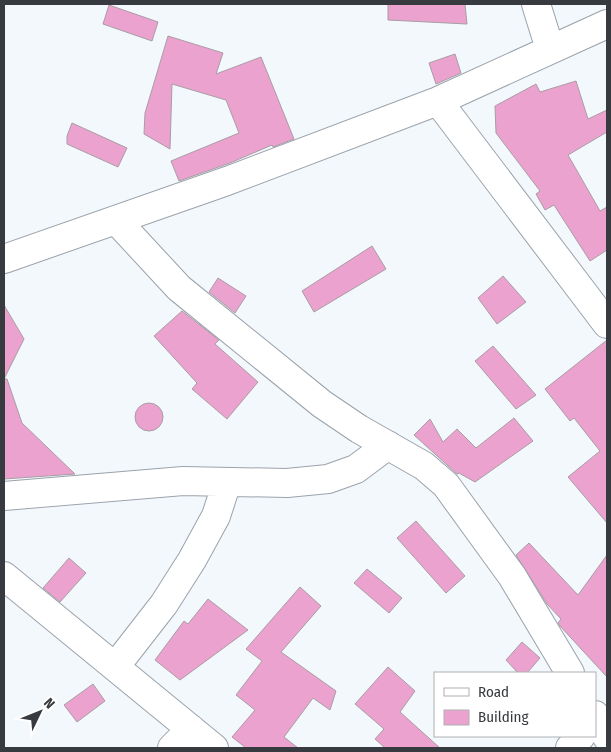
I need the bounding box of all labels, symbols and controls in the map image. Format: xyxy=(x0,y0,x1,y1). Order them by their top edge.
legend xyxy=(434,672,596,737)
text: Road xyxy=(478,683,509,701)
north arrow xyxy=(15,687,65,737)
text: N xyxy=(40,695,58,712)
text: Building xyxy=(478,708,529,726)

